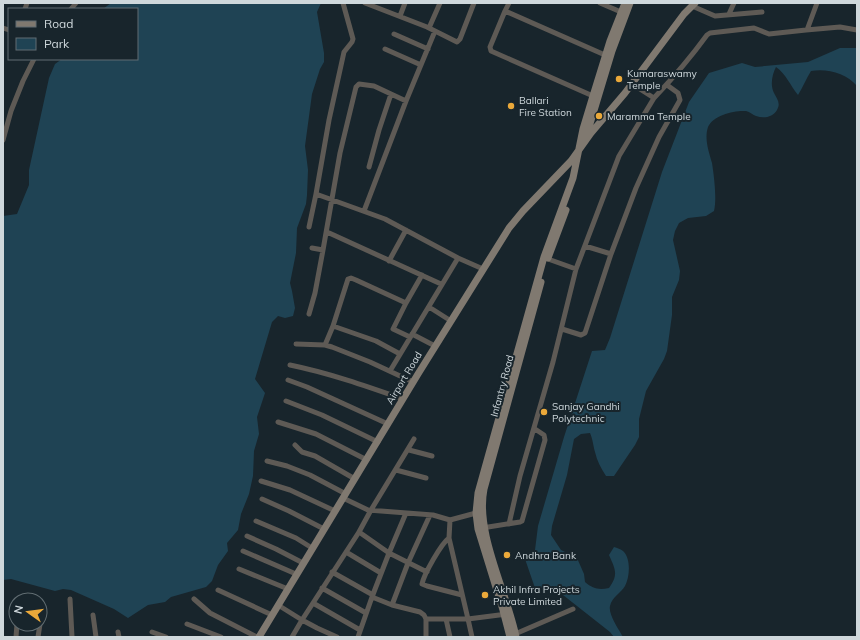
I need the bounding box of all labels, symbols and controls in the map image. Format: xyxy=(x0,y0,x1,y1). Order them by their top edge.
legend xyxy=(8,8,138,60)
text: Road xyxy=(44,16,73,31)
text: Park xyxy=(44,36,70,51)
place label: Kumaraswamy Temple xyxy=(627,67,698,92)
marker: Kumaraswamy Temple xyxy=(614,74,624,84)
place label: Ballari Fire Station xyxy=(519,94,572,119)
marker: Ballari Fire Station xyxy=(506,101,516,111)
place label: Maramma Temple xyxy=(607,110,691,123)
marker: Maramma Temple xyxy=(594,111,604,121)
street label: Airport Road xyxy=(383,349,425,407)
street label: Infantry Road xyxy=(488,354,516,418)
place label: Sanjay Gandhi Polytechnic xyxy=(552,400,620,425)
marker: Sanjay Gandhi Polytechnic xyxy=(539,407,549,417)
place label: Andhra Bank xyxy=(515,549,577,562)
marker: Andhra Bank xyxy=(502,550,512,560)
place label: Akhil Infra Projects Private Limited xyxy=(493,583,580,608)
marker: Akhil Infra Projects Private Limited xyxy=(480,590,490,600)
north arrow xyxy=(8,592,48,632)
text: N xyxy=(10,604,26,615)

